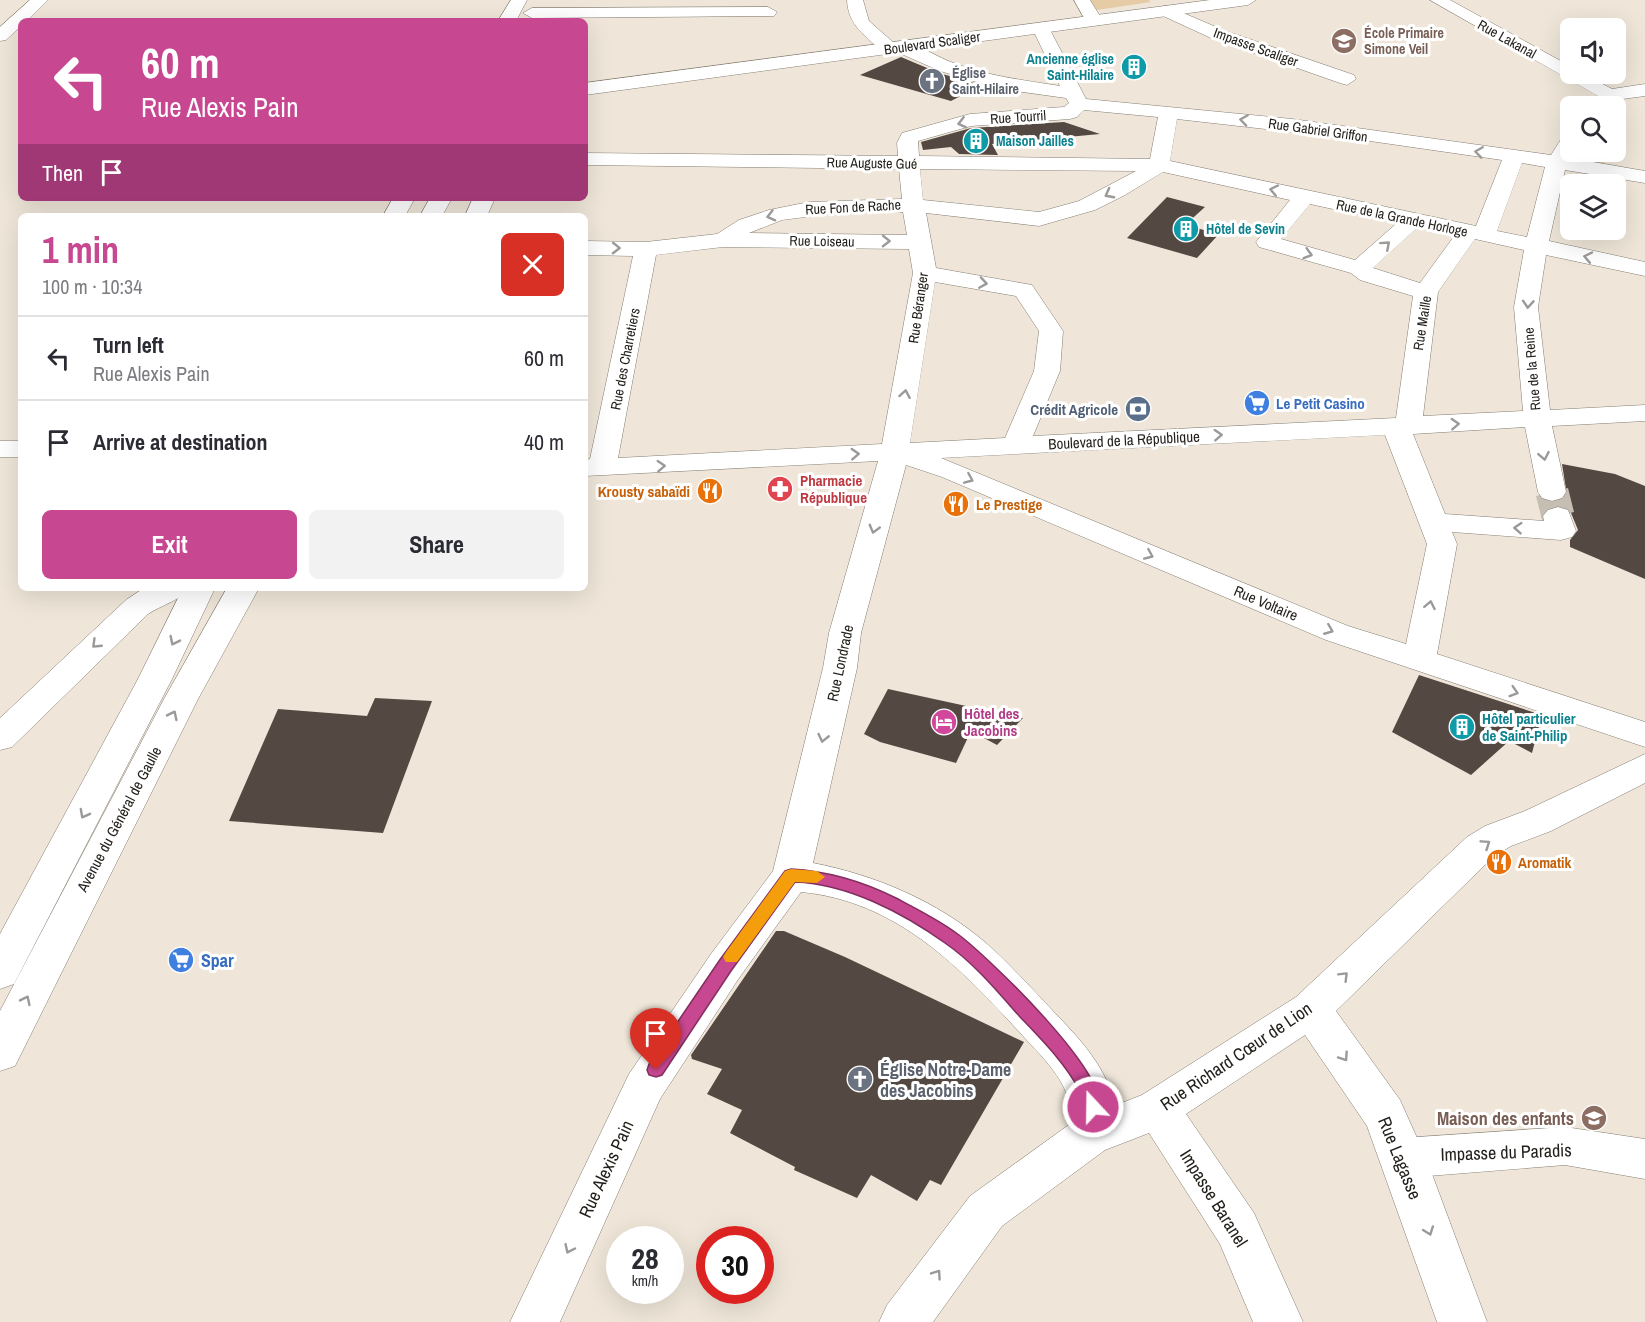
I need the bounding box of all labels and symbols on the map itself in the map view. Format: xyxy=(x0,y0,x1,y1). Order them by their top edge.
street label: Rue Lakanal xyxy=(1474,16,1540,62)
street label: Impasse Scaliger xyxy=(1211,23,1301,71)
place label: École Primaire Simone Veil xyxy=(1364,24,1444,58)
school or university icon: École Primaire Simone Veil xyxy=(1329,26,1359,56)
street label: Boulevard Scaliger xyxy=(883,27,981,59)
place label: Ancienne église Saint-Hilaire xyxy=(1027,50,1114,84)
building icon: Ancienne église Saint-Hilaire xyxy=(1119,52,1149,82)
place label: Église Saint-Hilaire xyxy=(952,64,1019,98)
church icon: Église Saint-Hilaire xyxy=(917,66,947,96)
street label: Rue Tourril xyxy=(989,106,1047,128)
one-way arrow xyxy=(1239,114,1248,126)
street label: Rue Gabriel Griffon xyxy=(1267,114,1369,146)
one-way arrow xyxy=(957,115,967,128)
building icon: Maison Jailles xyxy=(961,126,991,156)
place label: Maison Jailles xyxy=(996,132,1074,150)
one-way arrow xyxy=(1474,146,1483,158)
street label: Rue Auguste Gué xyxy=(827,153,917,173)
one-way arrow xyxy=(1269,185,1279,198)
one-way arrow xyxy=(1104,187,1115,199)
street label: Rue de la Grande Horloge xyxy=(1335,195,1469,241)
street label: Rue Fon de Rache xyxy=(805,196,901,218)
one-way arrow xyxy=(766,209,776,222)
building icon: Hôtel de Sevin xyxy=(1171,214,1201,244)
place label: Hôtel de Sevin xyxy=(1206,220,1285,238)
street label: Rue Loiseau xyxy=(789,231,855,251)
one-way arrow xyxy=(882,235,891,248)
one-way arrow xyxy=(1379,241,1389,252)
one-way arrow xyxy=(611,242,620,254)
one-way arrow xyxy=(1303,246,1313,259)
one-way arrow xyxy=(1583,251,1593,264)
street label: Rue Béranger xyxy=(904,271,932,345)
one-way arrow xyxy=(978,276,988,289)
street label: Rue Maille xyxy=(1409,294,1435,352)
one-way arrow xyxy=(1521,299,1534,308)
street label: Rue des Charretiers xyxy=(606,306,644,411)
street label: Rue de la Reine xyxy=(1519,327,1545,411)
supermarket icon: Le Petit Casino xyxy=(1242,388,1272,418)
one-way arrow xyxy=(898,390,910,399)
place label: Le Petit Casino xyxy=(1276,393,1365,414)
bank icon: Crédit Agricole xyxy=(1123,394,1153,424)
place label: Crédit Agricole xyxy=(1030,399,1118,420)
one-way arrow xyxy=(1450,417,1459,430)
street label: Boulevard de la République xyxy=(1048,426,1201,454)
one-way arrow xyxy=(1213,429,1222,442)
one-way arrow xyxy=(851,448,860,461)
one-way arrow xyxy=(1537,450,1550,460)
one-way arrow xyxy=(656,459,665,472)
place label: Pharmacie République xyxy=(800,470,867,508)
one-way arrow xyxy=(963,472,974,484)
pharmacy icon: Pharmacie République xyxy=(765,474,795,504)
restaurant icon: Krousty sabaïdi xyxy=(695,476,725,506)
place label: Krousty sabaïdi xyxy=(598,481,690,502)
restaurant icon: Le Prestige xyxy=(941,489,971,519)
place label: Le Prestige xyxy=(976,494,1042,515)
one-way arrow xyxy=(1514,522,1523,535)
one-way arrow xyxy=(868,523,881,533)
one-way arrow xyxy=(1143,548,1154,560)
street label: Rue Voltaire xyxy=(1231,580,1301,626)
one-way arrow xyxy=(1423,600,1436,610)
one-way arrow xyxy=(1323,622,1334,635)
street label: Rue Londrade xyxy=(822,623,858,703)
one-way arrow xyxy=(169,634,181,645)
one-way arrow xyxy=(93,637,104,648)
one-way arrow xyxy=(1508,685,1519,697)
place label: Hôtel des Jacobins xyxy=(964,703,1020,741)
hotel icon: Hôtel des Jacobins xyxy=(929,707,959,737)
place label: Hôtel particulier de Saint-Philip xyxy=(1482,708,1576,746)
one-way arrow xyxy=(166,711,177,722)
building icon: Hôtel particulier de Saint-Philip xyxy=(1447,712,1477,742)
one-way arrow xyxy=(818,733,831,743)
street label: Avenue du Général de Gaulle xyxy=(71,742,166,896)
one-way arrow xyxy=(80,807,91,818)
one-way arrow xyxy=(1480,839,1490,851)
restaurant icon: Aromatik xyxy=(1484,847,1514,877)
place label: Aromatik xyxy=(1518,852,1571,873)
supermarket icon: Spar xyxy=(166,945,196,975)
place label: Spar xyxy=(201,948,234,973)
one-way arrow xyxy=(1336,973,1347,984)
one-way arrow xyxy=(18,996,30,1007)
street label: Rue Richard Cœur de Lion xyxy=(1155,996,1317,1116)
pin xyxy=(630,1008,681,1070)
one-way arrow xyxy=(1337,1050,1348,1061)
place label: Église Notre-Dame des Jacobins xyxy=(880,1057,1011,1103)
church icon: Église Notre-Dame des Jacobins xyxy=(845,1064,875,1094)
position arrow xyxy=(1061,1075,1125,1139)
school or university icon: Maison des enfants xyxy=(1579,1103,1609,1133)
place label: Maison des enfants xyxy=(1437,1106,1574,1131)
street label: Rue Lagasse xyxy=(1372,1113,1428,1203)
street label: Rue Alexis Pain xyxy=(572,1116,640,1222)
street label: Impasse du Paradis xyxy=(1440,1137,1572,1167)
street label: Impasse Baranel xyxy=(1174,1144,1254,1252)
one-way arrow xyxy=(1422,1225,1435,1236)
speed limit sign: 30 xyxy=(696,1226,774,1304)
one-way arrow xyxy=(564,1243,576,1254)
one-way arrow xyxy=(930,1270,941,1281)

